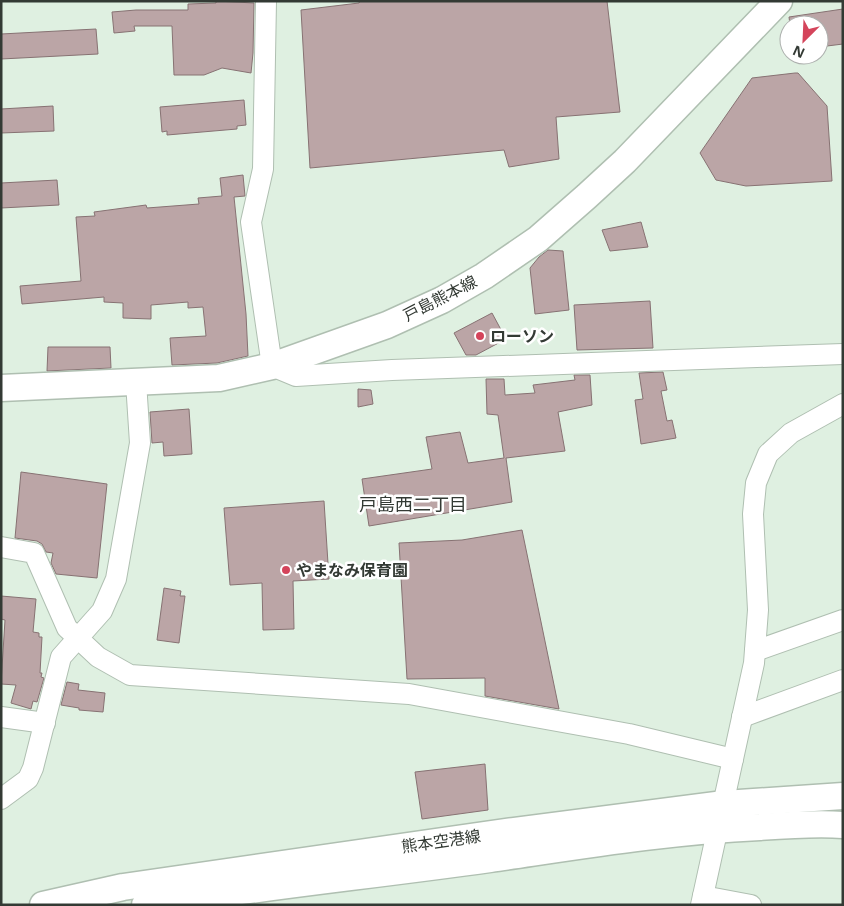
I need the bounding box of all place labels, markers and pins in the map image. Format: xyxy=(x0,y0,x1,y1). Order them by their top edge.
place label: ローソン xyxy=(490,325,554,347)
marker: ローソン xyxy=(474,330,486,342)
place label: やまなみ保育園 xyxy=(296,559,408,581)
marker: やまなみ保育園 xyxy=(280,564,292,576)

